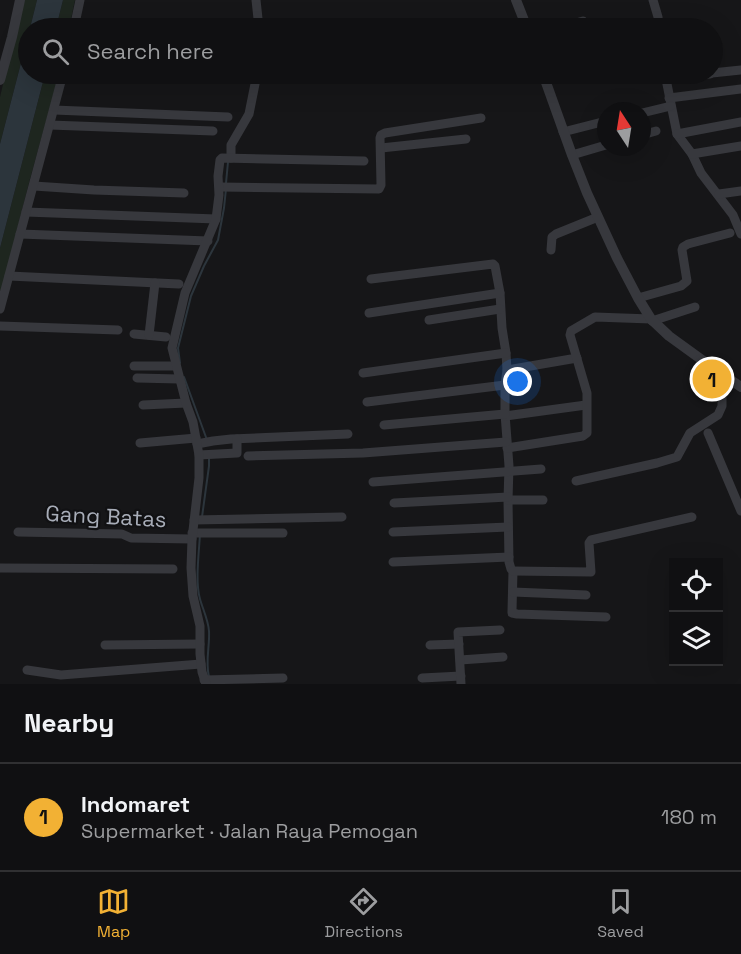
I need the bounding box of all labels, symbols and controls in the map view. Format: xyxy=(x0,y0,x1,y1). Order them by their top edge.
search box xyxy=(18,18,723,84)
icon: search xyxy=(39,35,72,68)
text: Search here xyxy=(87,37,214,65)
north arrow xyxy=(597,102,651,156)
pin: 1 xyxy=(692,356,732,401)
your location xyxy=(503,367,532,396)
street label: Gang Batas xyxy=(45,499,167,533)
map controls xyxy=(669,558,723,666)
button: locate xyxy=(669,558,723,612)
button: layers xyxy=(669,612,723,666)
text: Nearby xyxy=(24,706,114,740)
text: Indomaret xyxy=(81,790,190,818)
text: 1 xyxy=(39,804,48,830)
text: 180 m xyxy=(661,804,717,830)
text: Supermarket · Jalan Raya Pemogan xyxy=(81,818,418,844)
tab: Map xyxy=(97,885,130,942)
tab: Directions xyxy=(325,885,403,942)
tab: Saved xyxy=(597,885,644,942)

